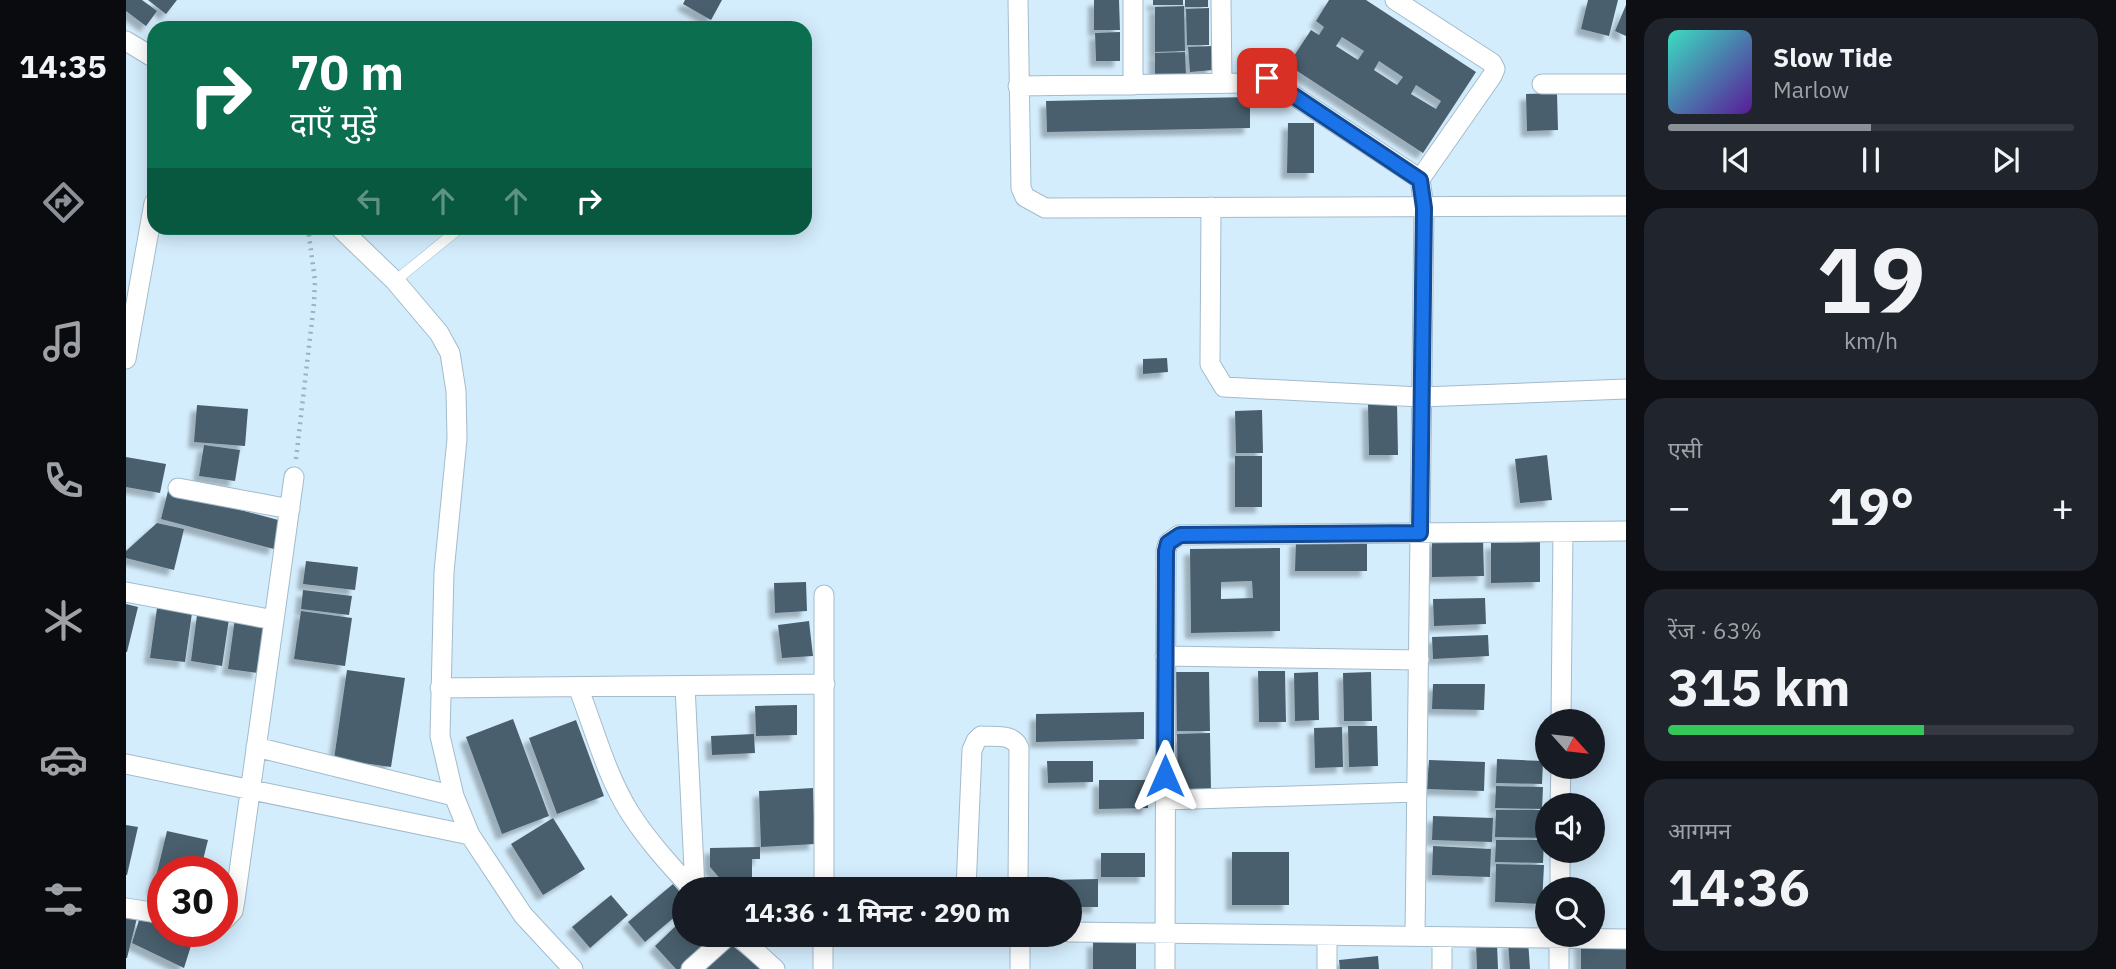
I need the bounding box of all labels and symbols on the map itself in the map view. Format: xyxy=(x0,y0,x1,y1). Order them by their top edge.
pin xyxy=(1237,48,1297,108)
north arrow xyxy=(1535,709,1605,779)
position arrow xyxy=(1128,739,1202,813)
speed limit sign: 30 xyxy=(147,856,238,947)

